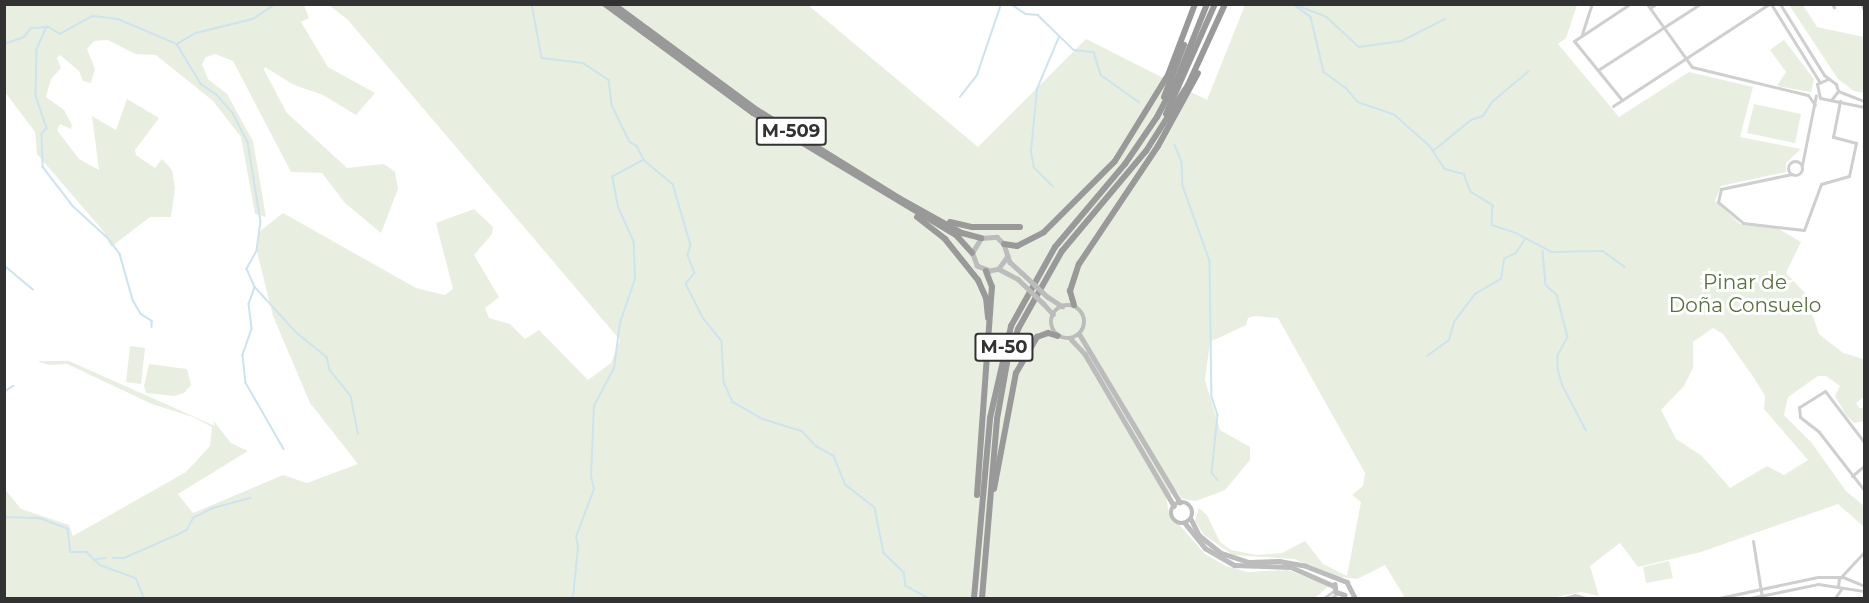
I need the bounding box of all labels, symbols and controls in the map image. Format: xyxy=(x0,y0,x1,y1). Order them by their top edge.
road number: M-509 xyxy=(755,116,827,146)
park label: Pinar de Doña Consuelo xyxy=(1669,270,1821,317)
road number: M-50 xyxy=(974,332,1034,362)

